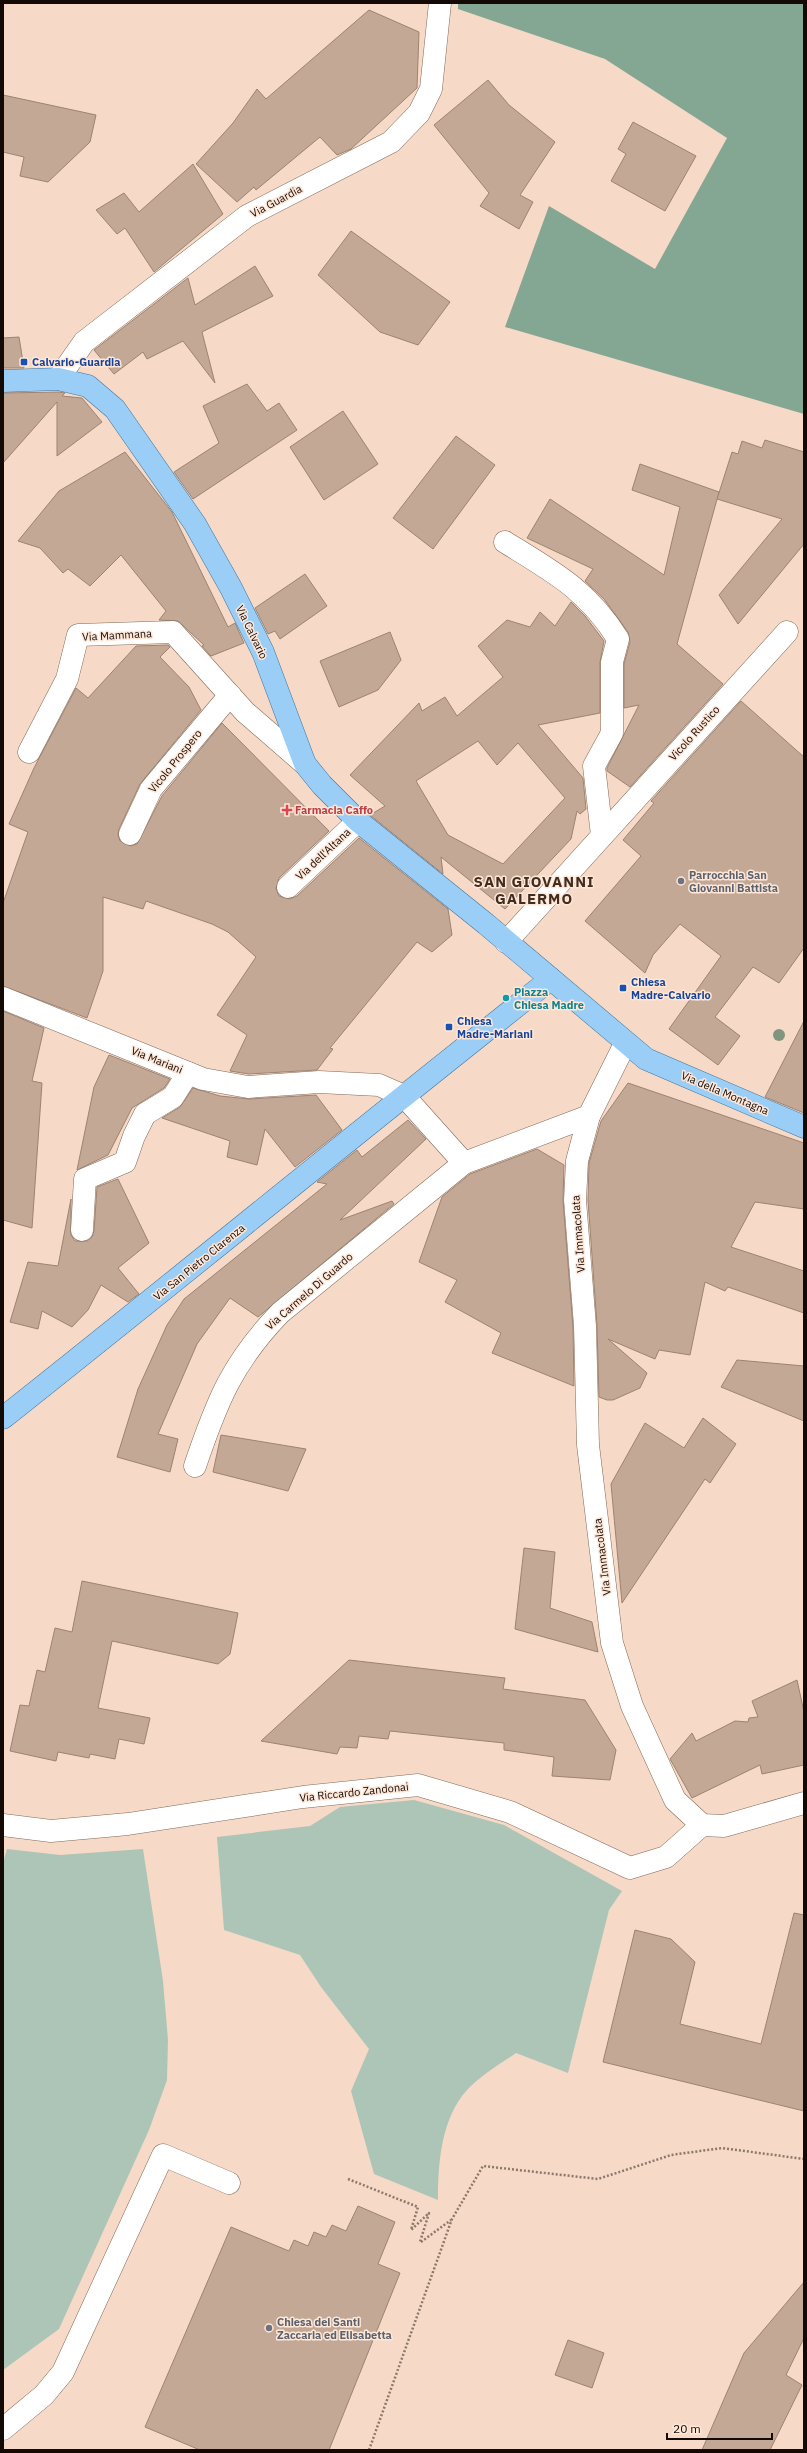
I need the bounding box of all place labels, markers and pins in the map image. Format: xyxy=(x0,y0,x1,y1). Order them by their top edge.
place label: Calvario-Guardia xyxy=(32,355,120,369)
marker: Calvario-Guardia xyxy=(19,357,29,367)
place label: Farmacia Caffo xyxy=(295,803,373,817)
marker: Farmacia Caffo xyxy=(282,805,292,815)
place label: Parrocchia San Giovanni Battista xyxy=(689,868,778,895)
marker: Parrocchia San Giovanni Battista xyxy=(676,876,686,886)
place label: Chiesa Madre-Calvario xyxy=(631,975,711,1002)
marker: Chiesa Madre-Calvario xyxy=(618,983,628,993)
place label: Piazza Chiesa Madre xyxy=(514,985,584,1012)
marker: Piazza Chiesa Madre xyxy=(501,993,511,1003)
place label: Chiesa Madre-Mariani xyxy=(457,1014,533,1041)
marker: Chiesa Madre-Mariani xyxy=(444,1022,454,1032)
place label: Chiesa dei Santi Zaccaria ed Elisabetta xyxy=(277,2315,392,2342)
marker: Chiesa dei Santi Zaccaria ed Elisabetta xyxy=(264,2323,274,2333)

